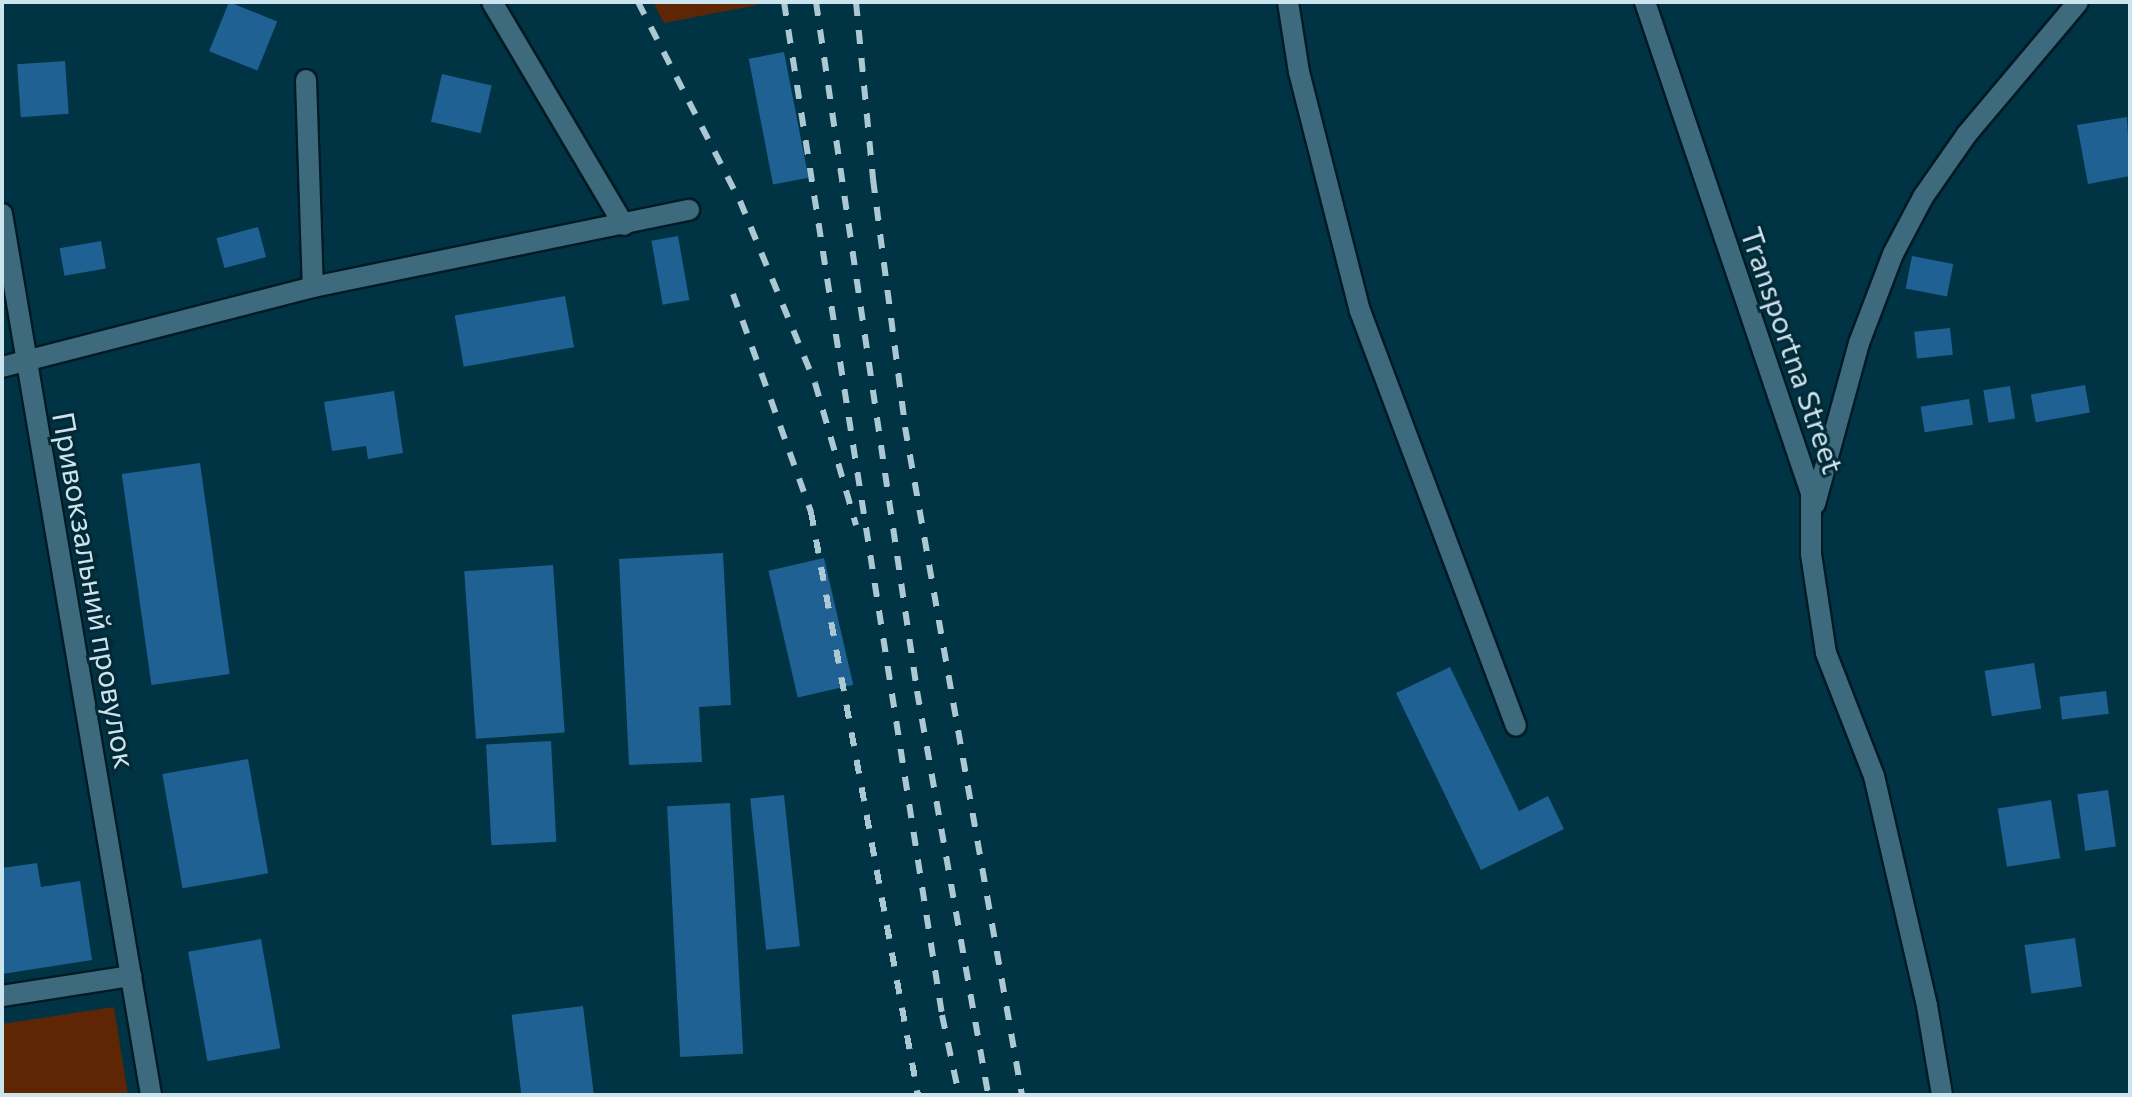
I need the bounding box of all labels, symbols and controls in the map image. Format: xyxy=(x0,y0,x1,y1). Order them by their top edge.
street label: Transportna Street xyxy=(1734,222,1852,478)
street label: Привокзальний провулок xyxy=(46,409,144,771)

